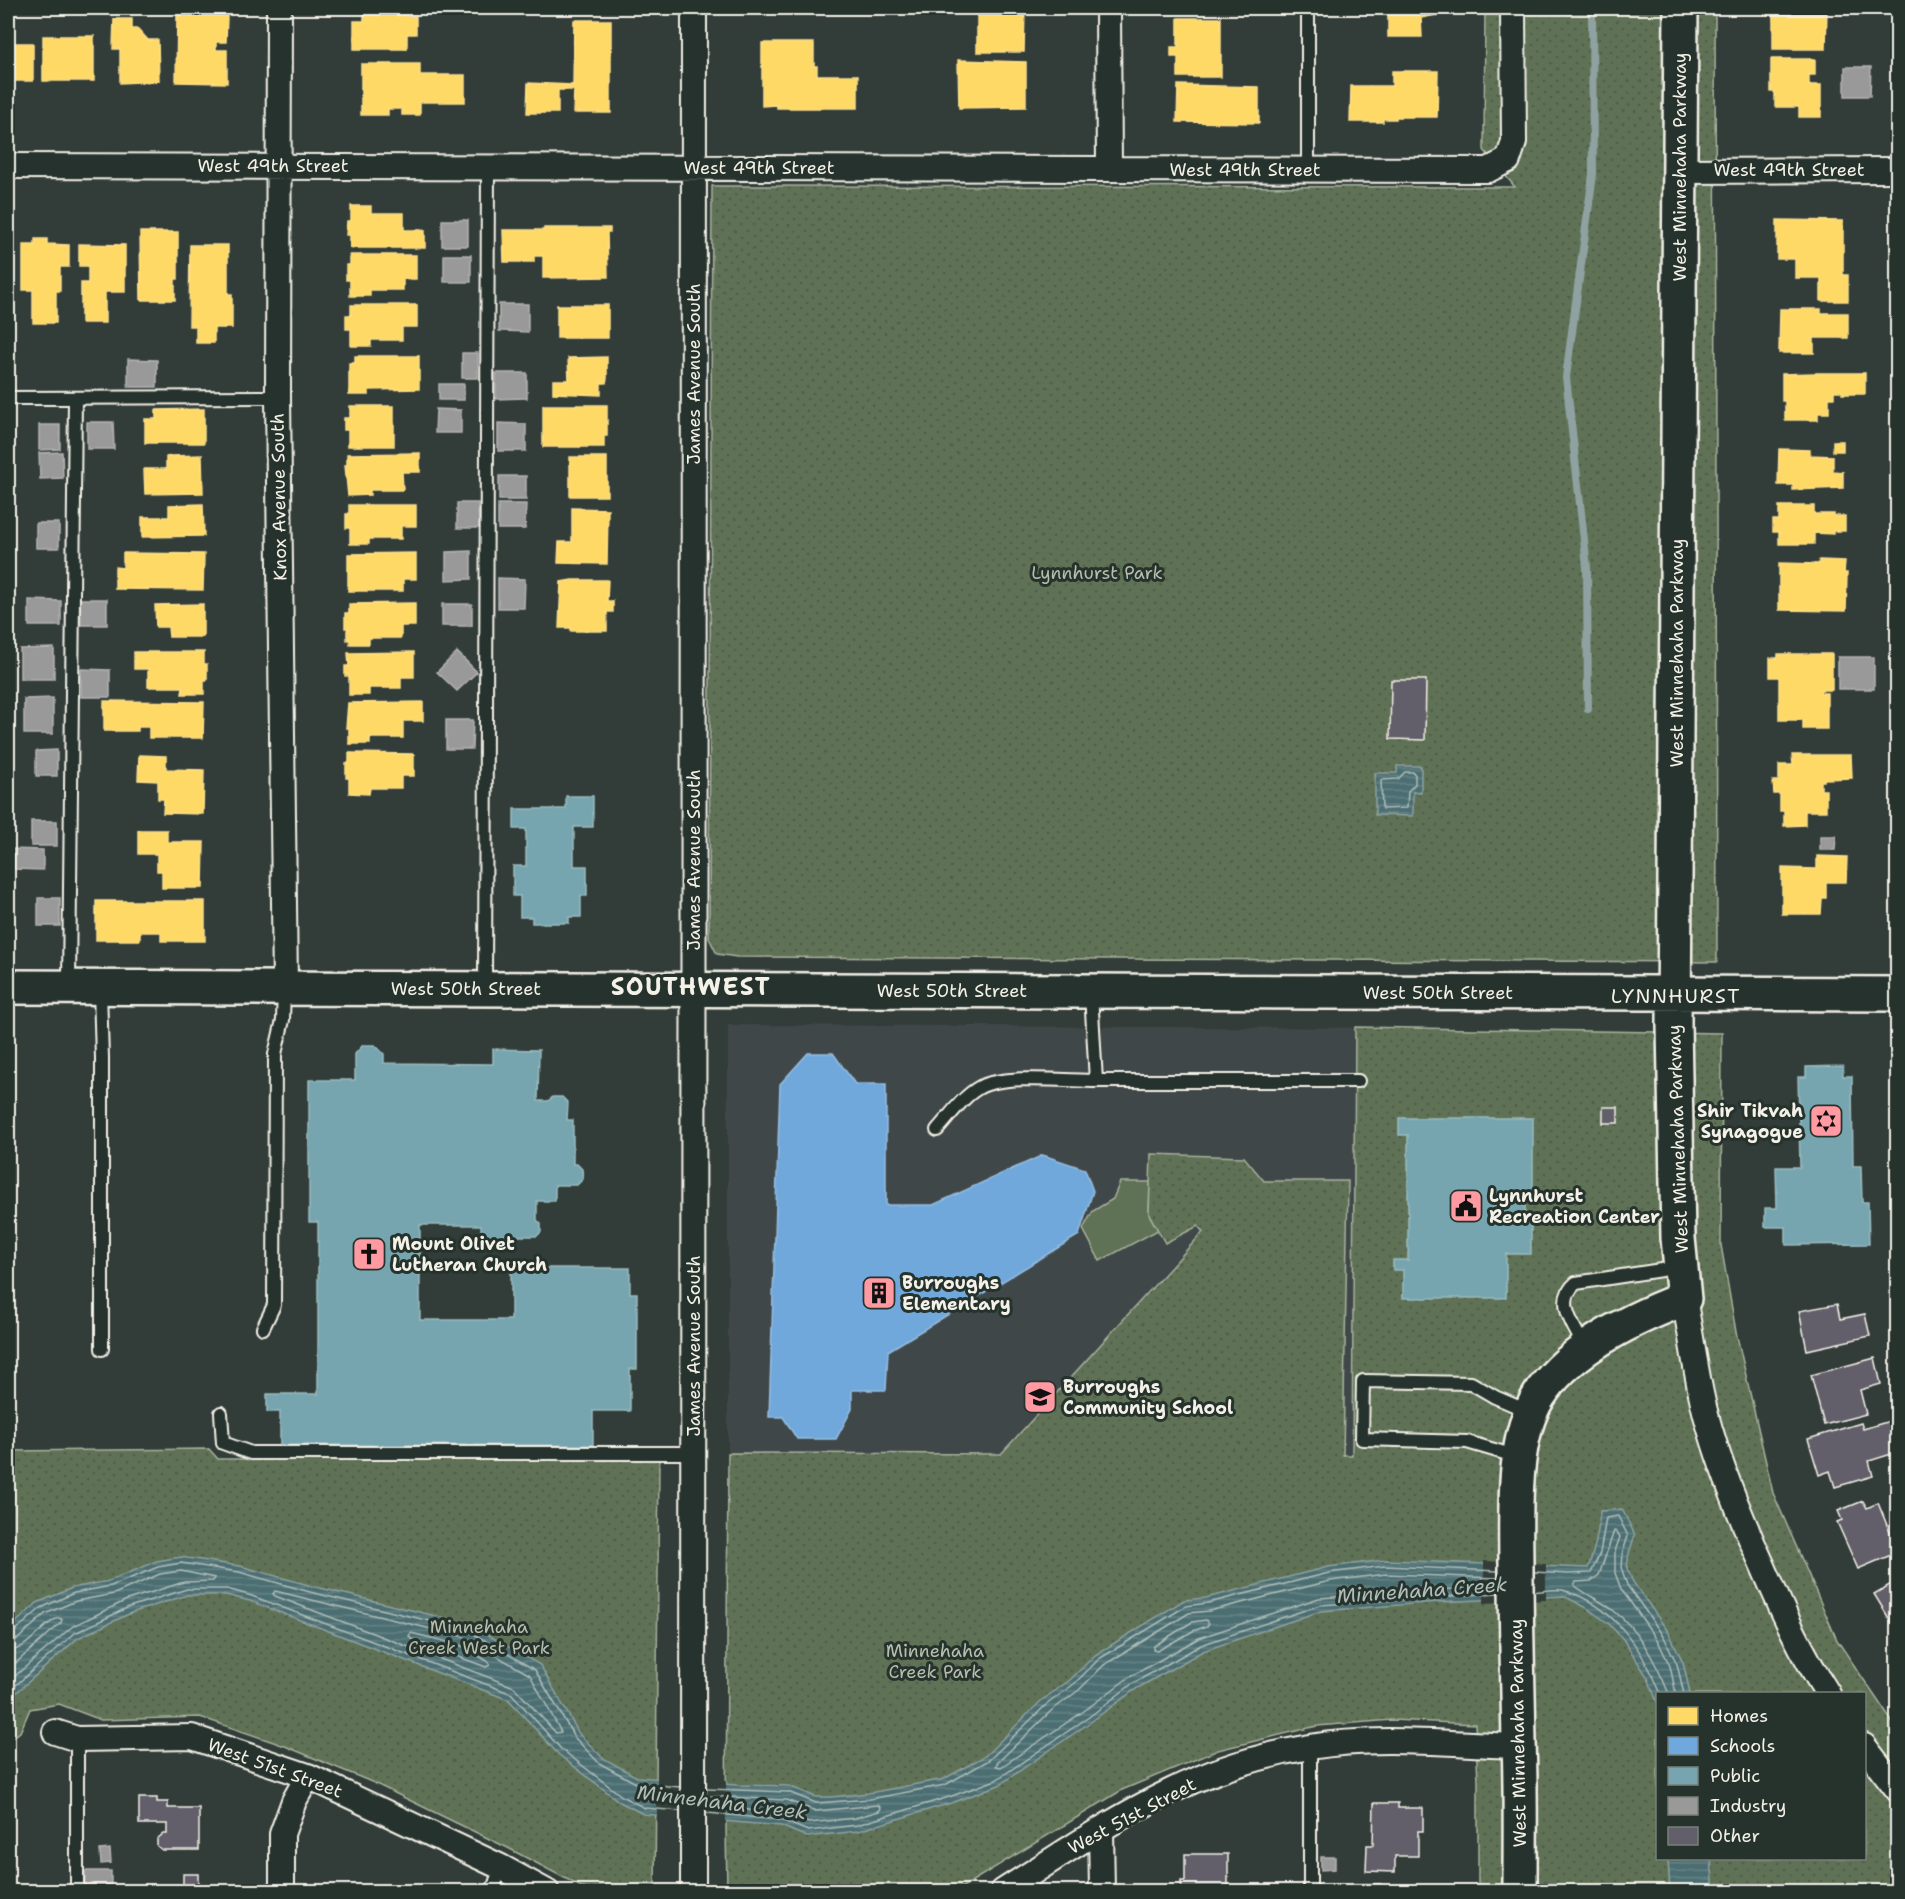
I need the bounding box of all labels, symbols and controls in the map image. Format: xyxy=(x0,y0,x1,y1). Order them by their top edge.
street label: West Minnehaha Parkway xyxy=(1668,53,1692,281)
street label: West 49th Street xyxy=(197,154,349,178)
street label: West 49th Street xyxy=(683,156,835,180)
street label: West 49th Street xyxy=(1169,158,1321,182)
street label: West 49th Street xyxy=(1713,158,1865,182)
street label: James Avenue South xyxy=(682,283,706,465)
street label: Knox Avenue South xyxy=(266,413,292,581)
street label: West Minnehaha Parkway xyxy=(1665,539,1689,767)
park label: Lynnhurst Park xyxy=(1031,561,1163,585)
street label: James Avenue South xyxy=(682,769,706,951)
district label: SOUTHWEST xyxy=(611,971,771,1003)
street label: West 50th Street xyxy=(391,977,541,1001)
street label: West 50th Street xyxy=(877,979,1027,1003)
street label: West 50th Street xyxy=(1363,981,1513,1005)
district label: LYNNHURST xyxy=(1611,983,1741,1009)
street label: West Minnehaha Parkway xyxy=(1662,1024,1694,1254)
place label: Shir Tikvah Synagogue xyxy=(1697,1099,1803,1144)
synagogue icon: Shir Tikvah Synagogue xyxy=(1808,1103,1844,1139)
place label: Lynnhurst Recreation Center xyxy=(1489,1184,1660,1229)
public building icon: Lynnhurst Recreation Center xyxy=(1448,1188,1484,1224)
place label: Mount Olivet Lutheran Church xyxy=(392,1232,547,1277)
church icon: Mount Olivet Lutheran Church xyxy=(351,1236,387,1272)
street label: James Avenue South xyxy=(682,1255,706,1437)
place label: Burroughs Elementary xyxy=(902,1271,1011,1316)
building icon: Burroughs Elementary xyxy=(861,1275,897,1311)
place label: Burroughs Community School xyxy=(1063,1375,1233,1420)
school or university icon: Burroughs Community School xyxy=(1022,1379,1058,1415)
water label: Minnehaha Creek xyxy=(1336,1571,1509,1609)
park label: Minnehaha Creek West Park xyxy=(408,1615,550,1660)
street label: West Minnehaha Parkway xyxy=(1504,1618,1532,1848)
park label: Minnehaha Creek Park xyxy=(886,1639,984,1684)
legend xyxy=(1656,1692,1866,1860)
text: Homes xyxy=(1710,1704,1768,1728)
street label: West 51st Street xyxy=(204,1732,346,1804)
text: Schools xyxy=(1710,1734,1776,1758)
text: Public xyxy=(1710,1764,1760,1788)
street label: West 51st Street xyxy=(1064,1772,1200,1860)
water label: Minnehaha Creek xyxy=(636,1779,809,1825)
text: Industry xyxy=(1710,1794,1786,1818)
text: Other xyxy=(1710,1824,1760,1848)

